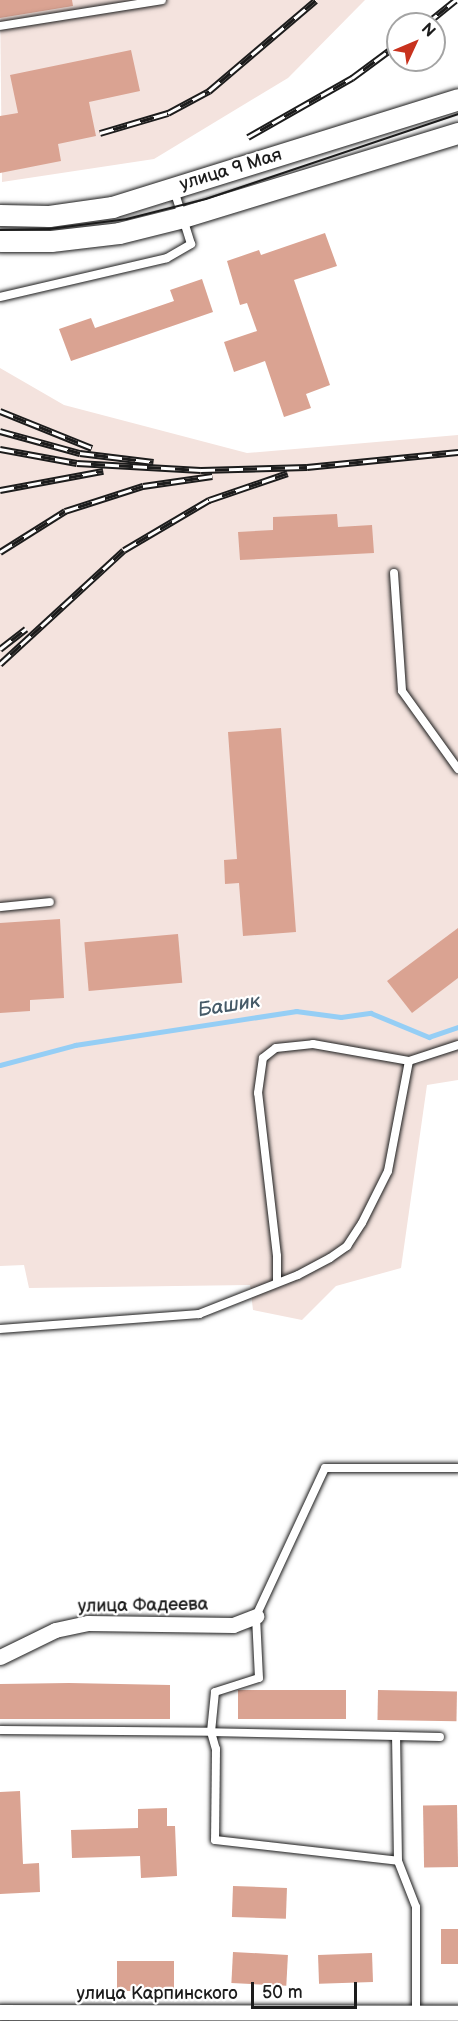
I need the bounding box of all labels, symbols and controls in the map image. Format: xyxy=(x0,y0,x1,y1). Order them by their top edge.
north arrow xyxy=(386,12,446,72)
text: N xyxy=(417,20,439,41)
street label: улица 9 Мая xyxy=(177,144,285,196)
water label: Башик xyxy=(196,989,262,1023)
street label: улица Фадеева xyxy=(78,1594,208,1618)
scale bar xyxy=(254,1970,360,2008)
text: 50 m xyxy=(262,1982,303,2003)
street label: улица Карпинского xyxy=(76,1983,238,2005)

